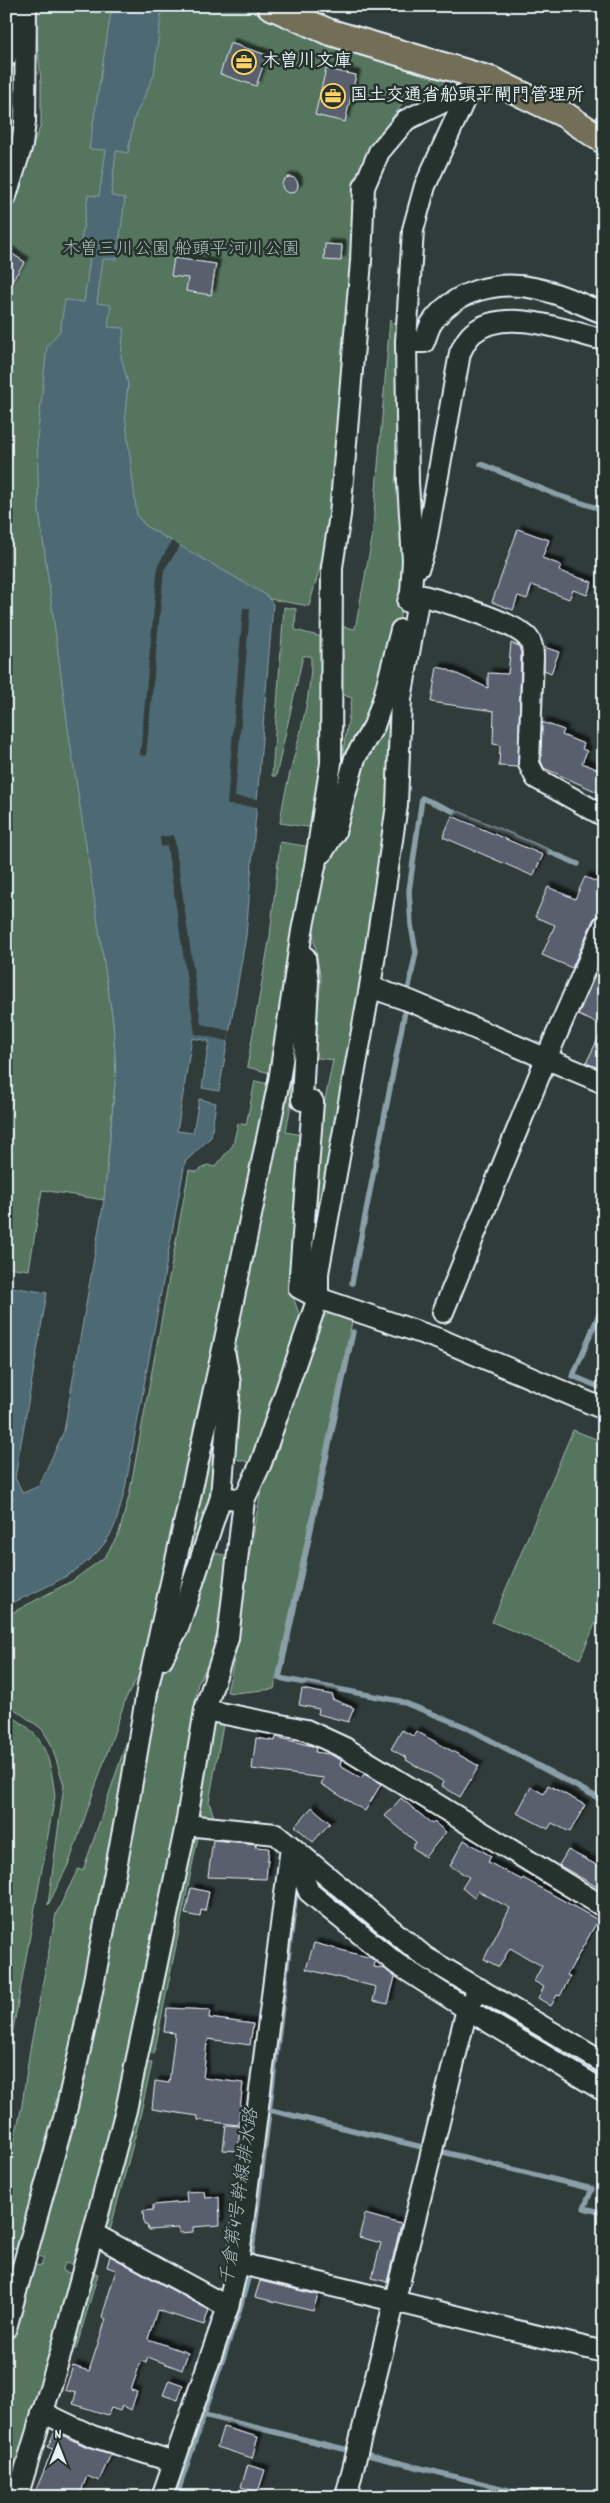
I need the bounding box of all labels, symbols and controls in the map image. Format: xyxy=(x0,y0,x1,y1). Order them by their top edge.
office icon: 木曽川文庫 xyxy=(231,49,257,75)
place label: 木曽川文庫 xyxy=(262,50,352,75)
office icon: 国土交通省船頭平閘門管理所 xyxy=(320,83,346,109)
place label: 国土交通省船頭平閘門管理所 xyxy=(350,84,584,109)
park label: 木曽三川公園 船頭平河川公園 xyxy=(62,238,300,263)
water label: 千倉第4号幹線排水路 xyxy=(215,2106,267,2287)
north arrow xyxy=(32,2420,82,2470)
text: N xyxy=(55,2425,62,2445)

